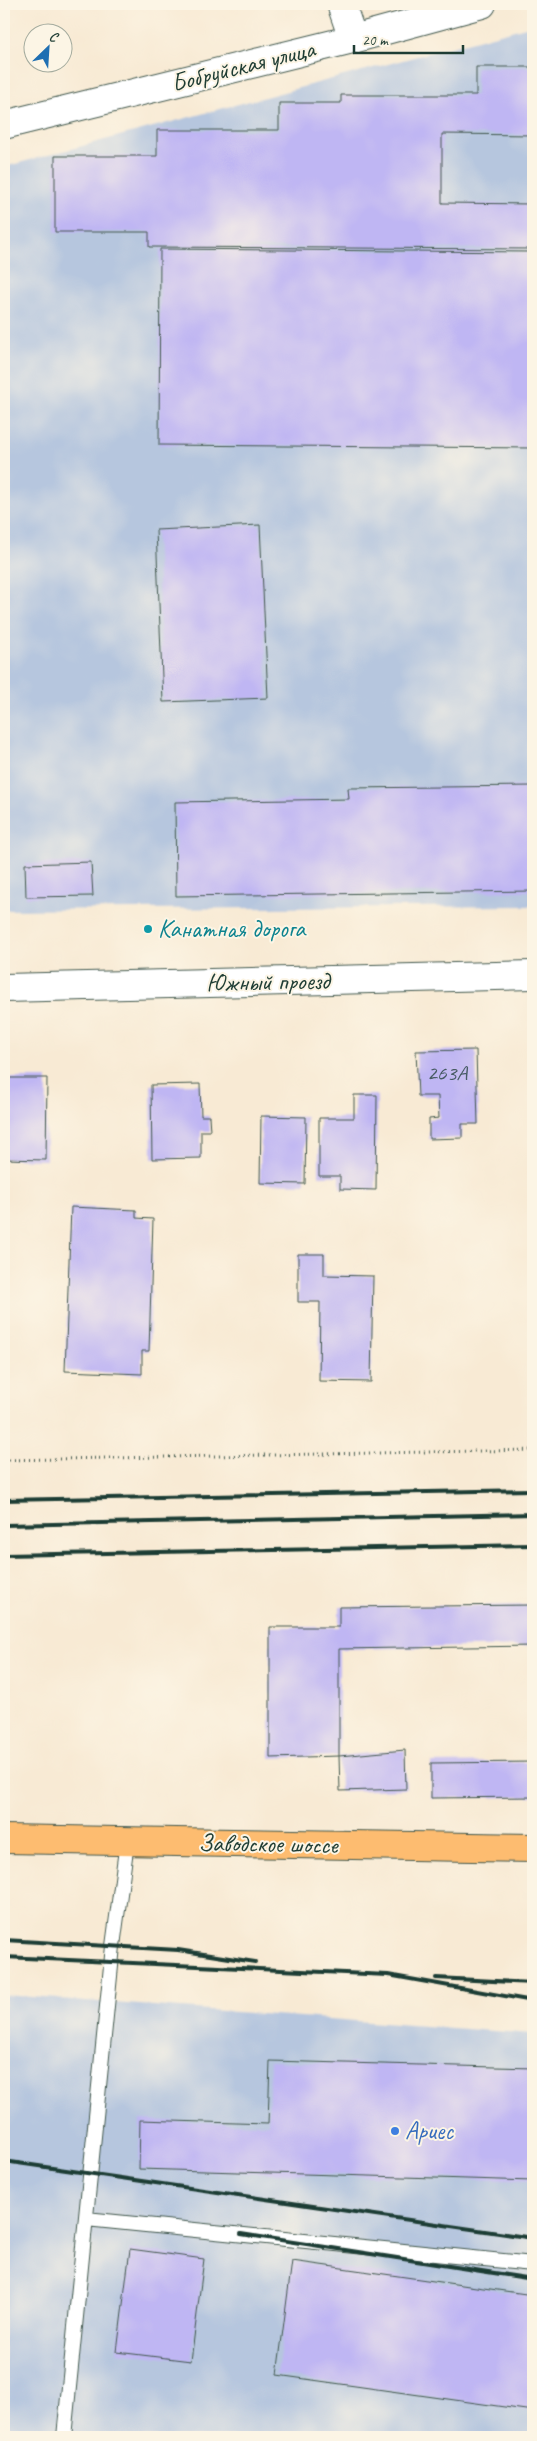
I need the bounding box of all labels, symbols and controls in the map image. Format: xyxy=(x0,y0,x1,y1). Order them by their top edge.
north arrow xyxy=(22,22,72,72)
scale bar xyxy=(354,22,463,54)
text: С xyxy=(47,28,62,47)
text: 20 m xyxy=(362,31,389,50)
street label: Бобруйская улица xyxy=(168,32,320,99)
place label: Канатная дорога xyxy=(158,913,307,945)
marker: Канатная дорога xyxy=(142,923,154,935)
street label: Южный проезд xyxy=(206,965,332,999)
house number: 263А xyxy=(427,1059,468,1087)
street label: Заводское шоссе xyxy=(198,1827,340,1861)
place label: Ариес xyxy=(405,2115,454,2147)
marker: Ариес xyxy=(389,2125,401,2137)

